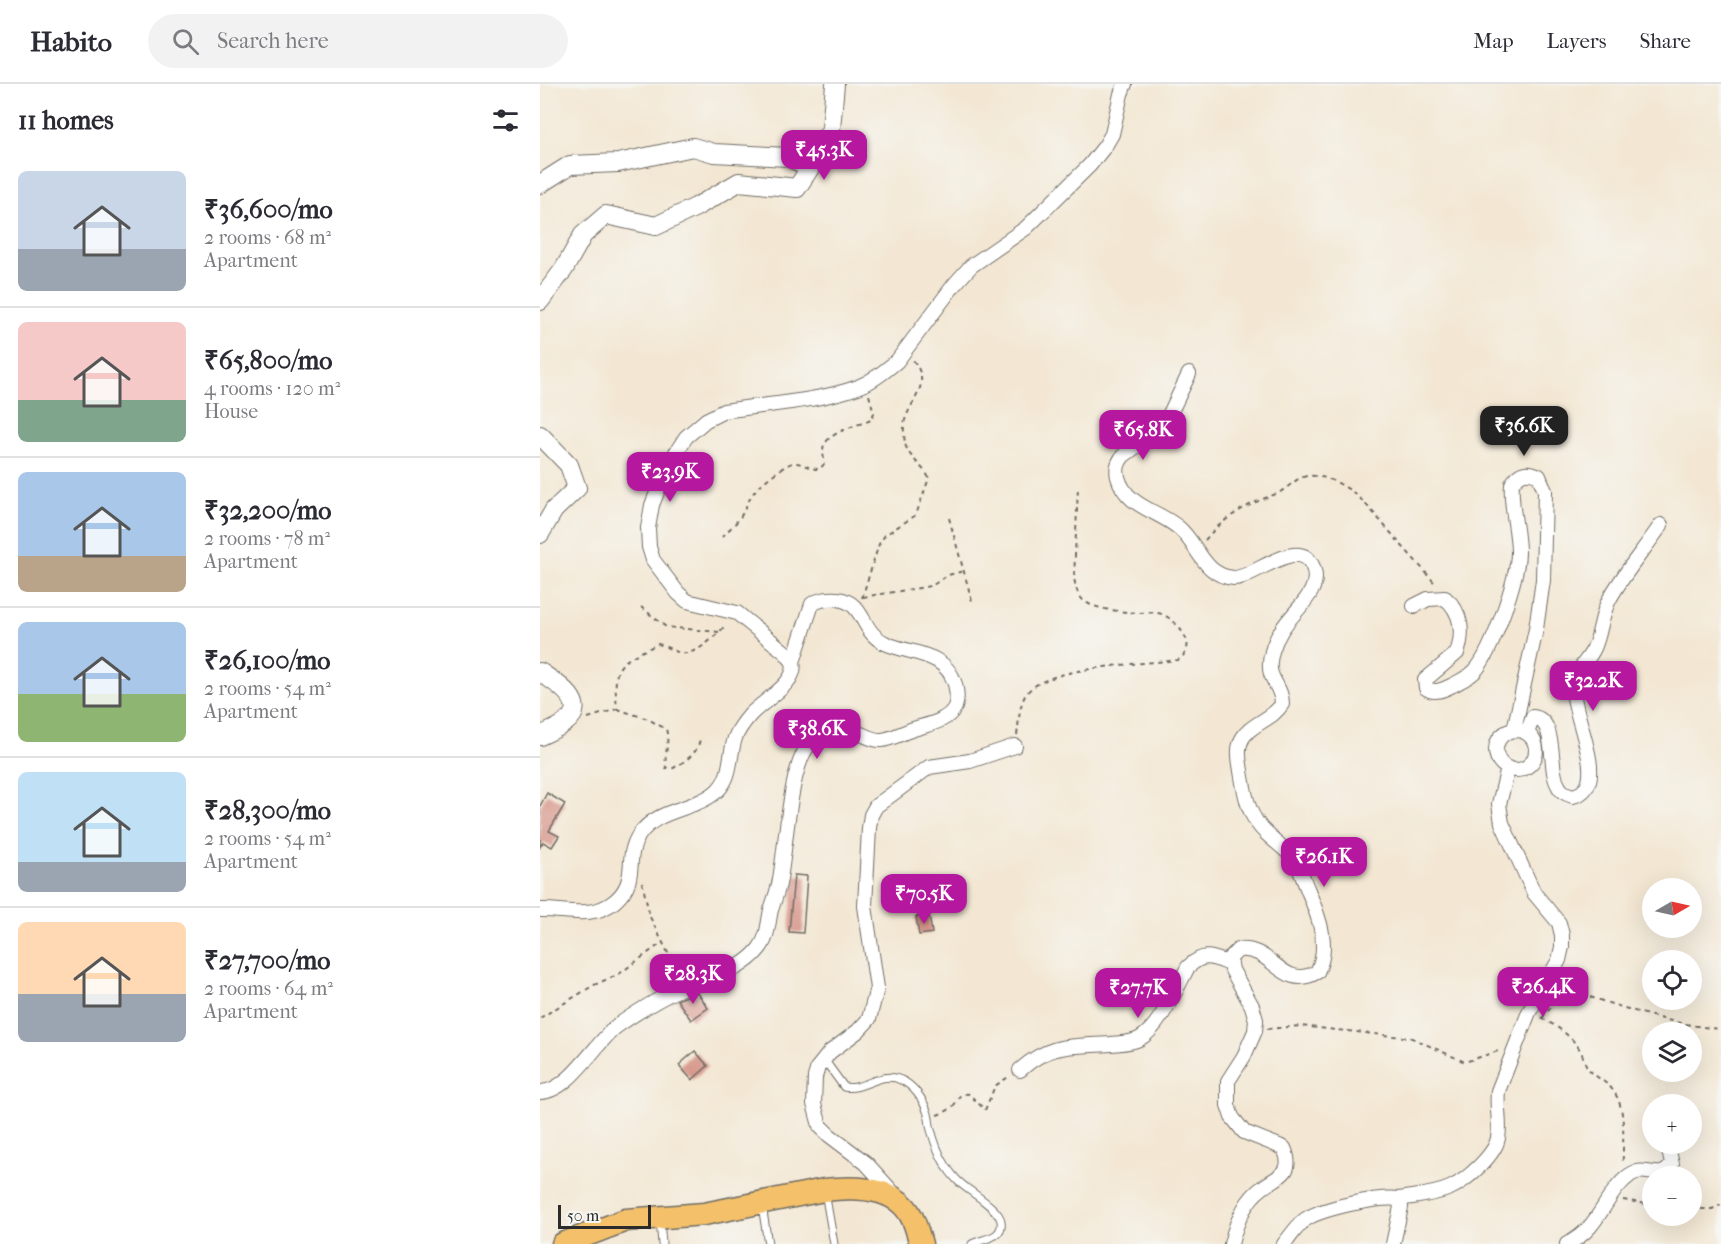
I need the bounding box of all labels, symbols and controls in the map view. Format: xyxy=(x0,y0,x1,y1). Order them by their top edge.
search box xyxy=(148,14,568,68)
text: Habito xyxy=(30,25,112,58)
icon: search xyxy=(169,25,202,58)
text: Search here xyxy=(217,28,329,54)
text: Map xyxy=(1473,29,1514,53)
text: Layers xyxy=(1547,29,1606,53)
text: Share xyxy=(1639,29,1691,53)
icon: filters xyxy=(489,104,522,137)
text: 11 homes xyxy=(18,105,114,136)
pin: ₹45.3K xyxy=(775,130,873,181)
text: ₹45.3K xyxy=(795,138,853,161)
text: ₹36,600/mo xyxy=(204,194,333,225)
icon: home xyxy=(66,195,138,267)
text: 2 rooms · 68 m² xyxy=(204,226,331,249)
text: Apartment xyxy=(204,249,298,272)
text: ₹65,800/mo xyxy=(204,345,332,376)
icon: home xyxy=(66,346,138,418)
text: 4 rooms · 120 m² xyxy=(204,377,340,400)
text: House xyxy=(204,400,258,423)
pin: ₹36.6K xyxy=(1475,406,1573,457)
pin: ₹65.8K xyxy=(1094,410,1192,461)
text: ₹36.6K xyxy=(1494,414,1554,437)
text: ₹65.8K xyxy=(1113,418,1173,441)
pin: ₹23.9K xyxy=(621,452,719,503)
text: ₹23.9K xyxy=(641,460,699,483)
text: ₹32,200/mo xyxy=(204,495,331,526)
icon: home xyxy=(66,496,138,568)
text: 2 rooms · 78 m² xyxy=(204,527,330,550)
text: Apartment xyxy=(204,550,298,573)
text: ₹26,100/mo xyxy=(204,645,331,676)
icon: home xyxy=(66,646,138,718)
pin: ₹32.2K xyxy=(1544,661,1642,712)
text: ₹32.2K xyxy=(1564,669,1622,692)
text: 2 rooms · 54 m² xyxy=(204,677,331,700)
text: Apartment xyxy=(204,700,298,723)
pin: ₹38.6K xyxy=(768,709,866,760)
text: ₹38.6K xyxy=(788,717,846,740)
text: ₹28,300/mo xyxy=(204,795,331,826)
icon: home xyxy=(66,796,138,868)
text: 2 rooms · 54 m² xyxy=(204,827,331,850)
pin: ₹26.1K xyxy=(1275,837,1373,888)
text: ₹26.1K xyxy=(1295,845,1353,868)
text: Apartment xyxy=(204,850,298,873)
pin: ₹70.5K xyxy=(875,874,973,925)
north arrow xyxy=(1642,878,1702,938)
map controls xyxy=(1642,878,1702,1226)
text: ₹70.5K xyxy=(895,882,953,905)
text: ₹27,700/mo xyxy=(204,945,330,976)
icon: home xyxy=(66,946,138,1018)
button: locate xyxy=(1642,950,1702,1010)
pin: ₹28.3K xyxy=(644,954,742,1005)
text: ₹28.3K xyxy=(664,962,722,985)
pin: ₹26.4K xyxy=(1494,967,1592,1018)
pin: ₹27.7K xyxy=(1089,968,1187,1019)
text: ₹26.4K xyxy=(1511,975,1575,998)
text: ₹27.7K xyxy=(1109,976,1167,999)
text: 2 rooms · 64 m² xyxy=(204,977,333,1000)
text: Apartment xyxy=(204,1000,298,1023)
button: layers xyxy=(1642,1022,1702,1082)
button: + xyxy=(1642,1094,1702,1154)
button: − xyxy=(1642,1166,1702,1226)
scale bar xyxy=(558,1202,651,1230)
text: 50 m xyxy=(567,1206,599,1225)

